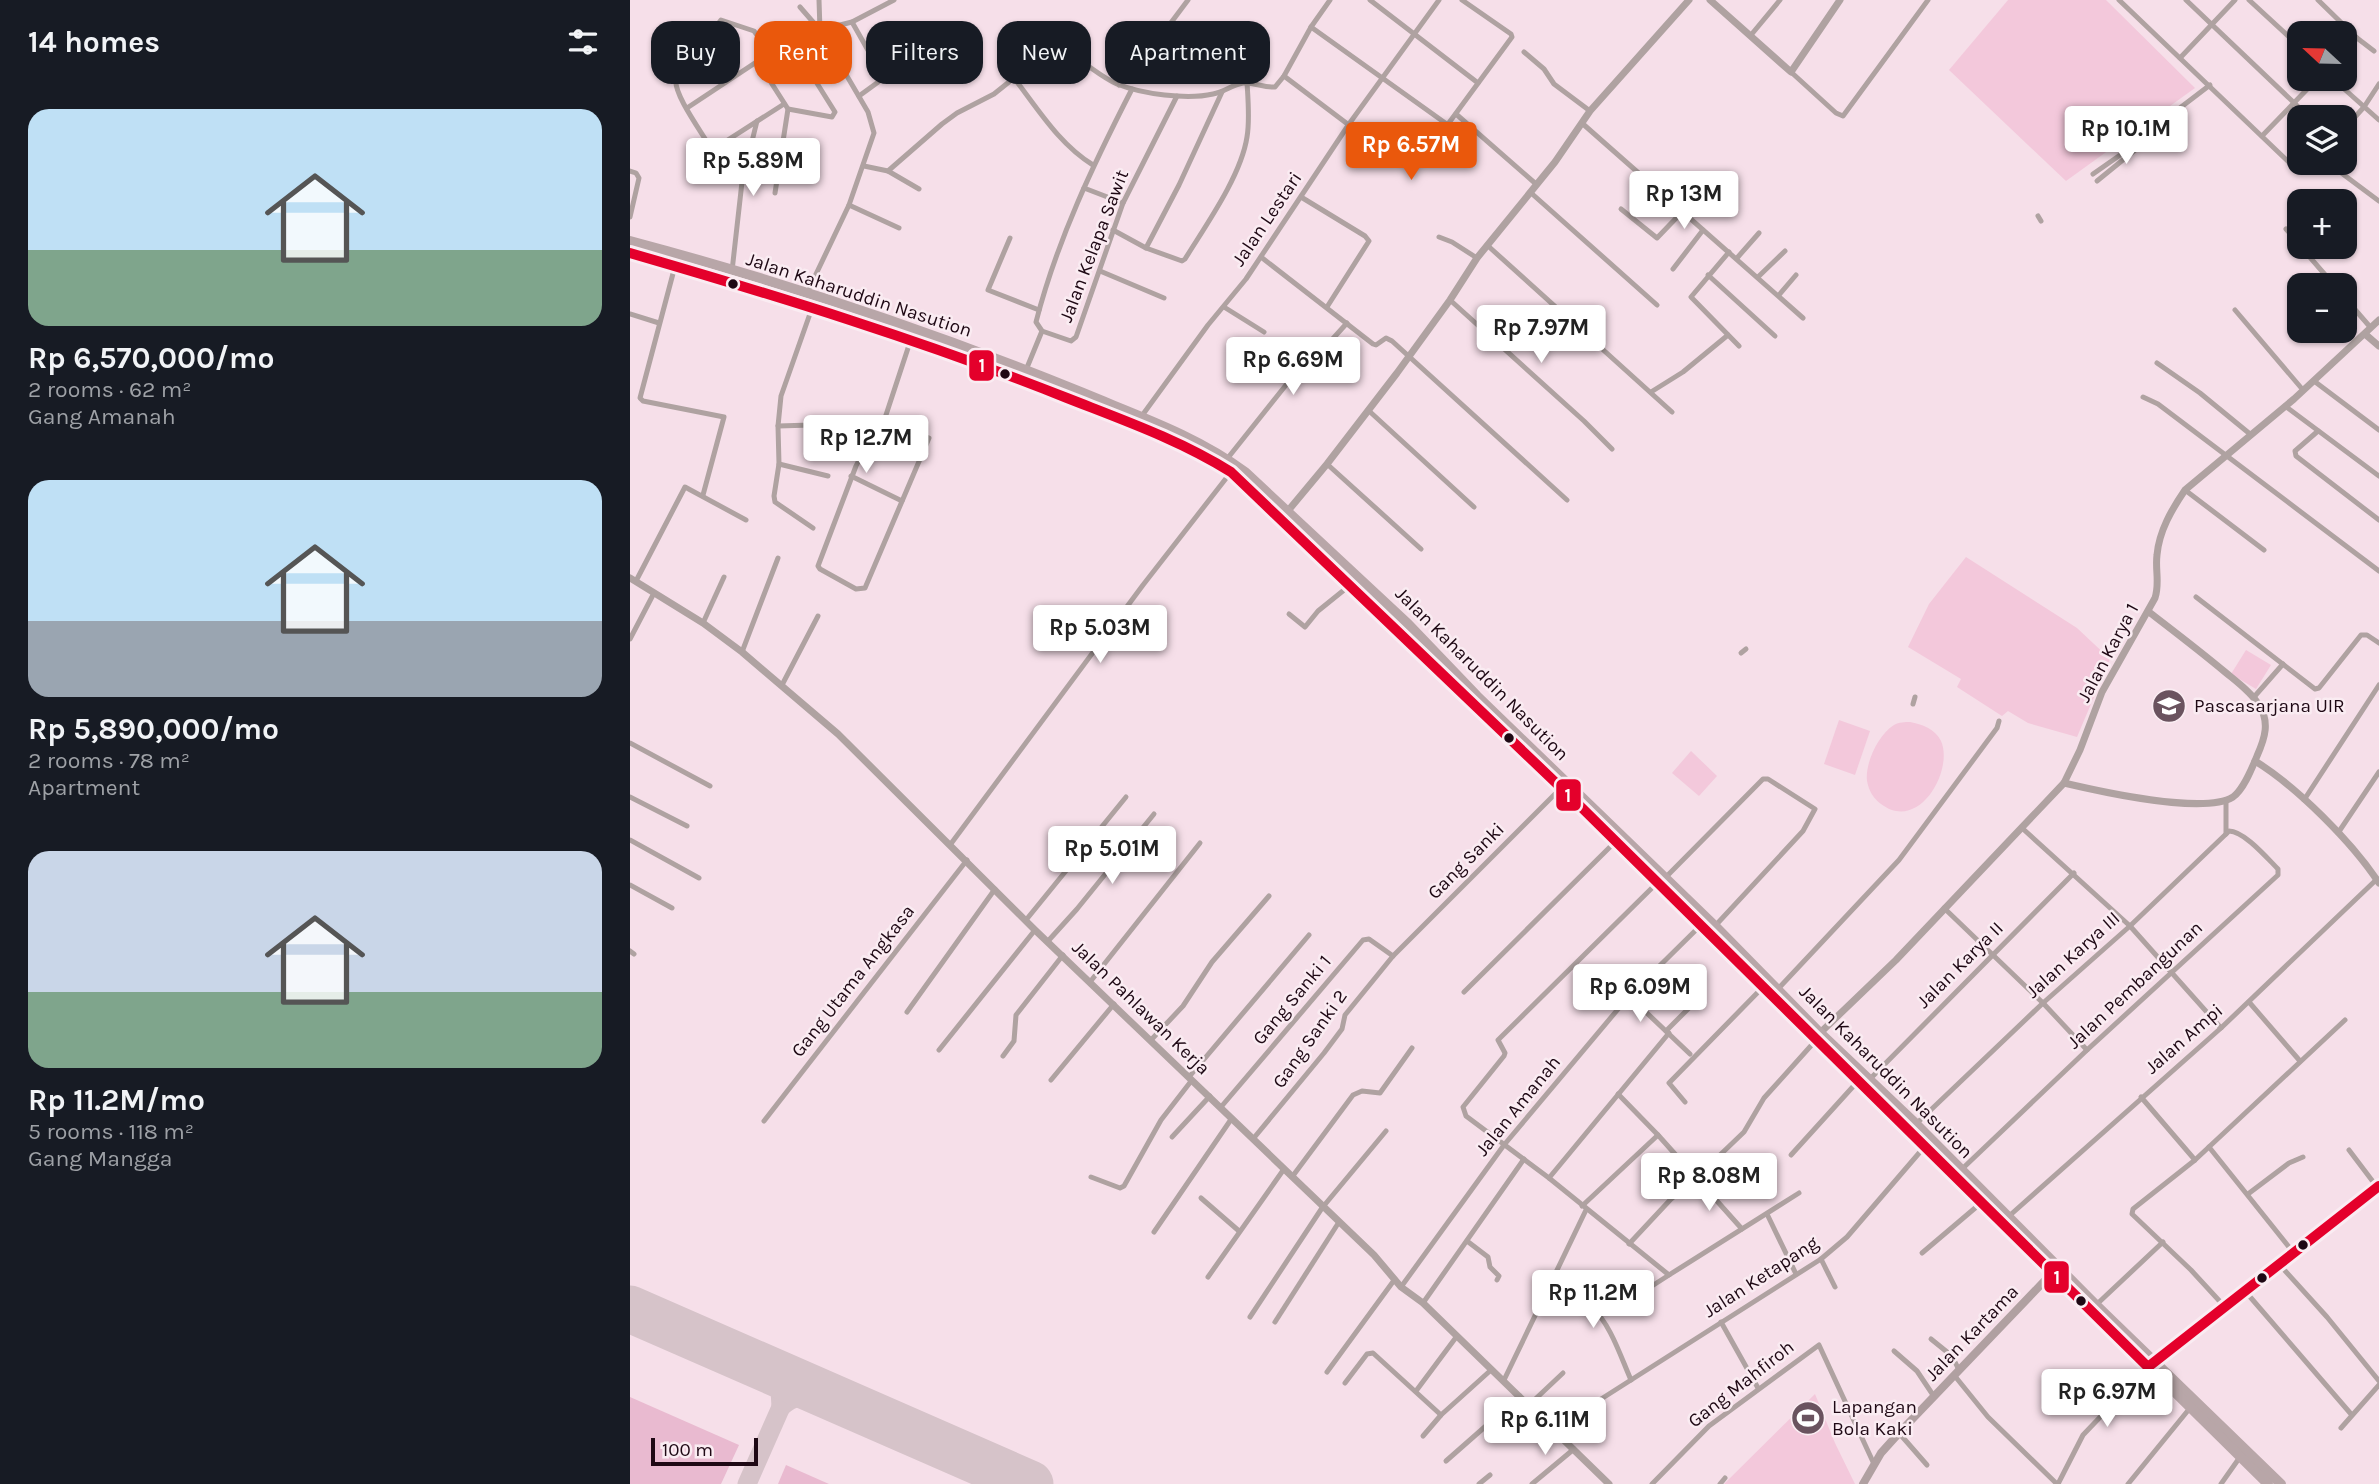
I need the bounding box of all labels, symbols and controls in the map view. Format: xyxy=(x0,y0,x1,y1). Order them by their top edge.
chip: Buy xyxy=(651,21,740,84)
chip: Rent xyxy=(754,21,852,84)
chip: Filters xyxy=(866,21,983,84)
chip: New xyxy=(997,21,1091,84)
chip: Apartment xyxy=(1105,21,1270,84)
north arrow xyxy=(2287,21,2357,91)
map controls xyxy=(2287,21,2357,343)
icon: filters xyxy=(564,23,602,61)
text: 14 homes xyxy=(28,24,160,60)
button: layers xyxy=(2287,105,2357,175)
pin: Rp 10.1M xyxy=(2054,106,2198,166)
text: Rp 10.1M xyxy=(2081,115,2171,142)
pin: Rp 6.57M xyxy=(1339,122,1483,182)
text: Rp 6.57M xyxy=(1362,131,1460,158)
pin: Rp 5.89M xyxy=(681,138,825,198)
text: Rp 5.89M xyxy=(702,147,804,174)
icon: home xyxy=(252,155,378,281)
street label: Jalan Kelapa Sawit xyxy=(1055,167,1133,325)
street label: Jalan Lestari xyxy=(1228,168,1306,270)
pin: Rp 13M xyxy=(1627,172,1741,231)
text: Rp 13M xyxy=(1645,180,1723,207)
button: + xyxy=(2287,189,2357,259)
street label: Jalan Kaharuddin Nasution xyxy=(743,248,975,342)
button: − xyxy=(2287,273,2357,343)
unlabelled marker xyxy=(726,277,740,291)
pin: Rp 7.97M xyxy=(1469,306,1613,365)
text: Rp 7.97M xyxy=(1493,314,1589,341)
pin: Rp 6.69M xyxy=(1221,338,1365,397)
text: Rp 6,570,000/mo xyxy=(28,340,274,376)
text: Rp 6.69M xyxy=(1242,346,1344,373)
line badge: 1 xyxy=(968,349,995,382)
text: 1 xyxy=(979,355,985,377)
unlabelled marker xyxy=(998,367,1012,381)
text: 2 rooms · 62 m² xyxy=(28,376,192,403)
text: Gang Amanah xyxy=(28,403,176,430)
pin: Rp 12.7M xyxy=(794,416,938,475)
text: Rp 12.7M xyxy=(819,424,913,451)
icon: home xyxy=(252,526,378,652)
street label: Jalan Kaharuddin Nasution xyxy=(1391,583,1573,765)
street label: Jalan Karya 1 xyxy=(2073,600,2143,706)
pin: Rp 5.03M xyxy=(1028,606,1172,665)
text: Rp 5.03M xyxy=(1049,614,1151,641)
school or university icon: Pascasarjana UIR xyxy=(2150,687,2188,725)
place label: Pascasarjana UIR xyxy=(2194,695,2345,717)
text: Rp 5,890,000/mo xyxy=(28,711,279,747)
unlabelled marker xyxy=(1502,731,1516,745)
text: 2 rooms · 78 m² xyxy=(28,747,190,774)
text: Apartment xyxy=(28,774,140,801)
line badge: 1 xyxy=(1555,778,1582,812)
text: 1 xyxy=(1565,785,1571,807)
street label: Gang Sanki xyxy=(1423,818,1509,904)
pin: Rp 5.01M xyxy=(1040,826,1184,886)
text: Rp 5.01M xyxy=(1064,835,1160,862)
icon: home xyxy=(252,897,378,1023)
street label: Gang Utama Angkasa xyxy=(787,901,919,1061)
street label: Jalan Karya III xyxy=(2022,907,2124,1003)
street label: Jalan Karya II xyxy=(1912,917,2008,1013)
street label: Jalan Pembangunan xyxy=(2063,917,2207,1053)
street label: Jalan Pahlawan Kerja xyxy=(1068,937,1214,1079)
street label: Gang Sanki 1 xyxy=(1248,951,1336,1049)
pin: Rp 6.09M xyxy=(1568,964,1712,1024)
text: Rp 6.09M xyxy=(1589,973,1691,1000)
street label: Jalan Kaharuddin Nasution xyxy=(1795,981,1977,1163)
street label: Gang Sanki 2 xyxy=(1268,986,1352,1092)
street label: Jalan Ampi xyxy=(2141,999,2227,1079)
street label: Jalan Amanah xyxy=(1471,1052,1565,1160)
text: Rp 11.2M/mo xyxy=(28,1082,205,1118)
text: 5 rooms · 118 m² xyxy=(28,1118,194,1145)
text: Gang Mangga xyxy=(28,1145,172,1172)
pin: Rp 8.08M xyxy=(1637,1154,1781,1213)
text: Rp 8.08M xyxy=(1657,1162,1761,1189)
street label: Jalan Ketapang xyxy=(1699,1232,1823,1322)
unlabelled marker xyxy=(2296,1238,2310,1252)
line badge: 1 xyxy=(2043,1260,2070,1294)
text: 1 xyxy=(2054,1267,2060,1289)
pin: Rp 11.2M xyxy=(1521,1270,1665,1330)
unlabelled marker xyxy=(2255,1271,2269,1285)
text: Rp 11.2M xyxy=(1548,1279,1638,1306)
street label: Jalan Kartama xyxy=(1921,1281,2023,1385)
unlabelled marker xyxy=(2074,1294,2088,1308)
street label: Gang Mahfiroh xyxy=(1684,1336,1798,1432)
pin: Rp 6.97M xyxy=(2035,1370,2179,1429)
text: Rp 6.97M xyxy=(2057,1378,2157,1405)
place label: Lapangan Bola Kaki xyxy=(1832,1396,1917,1440)
pin: Rp 6.11M xyxy=(1473,1398,1617,1457)
sports icon: Lapangan Bola Kaki xyxy=(1789,1399,1827,1437)
text: Rp 6.11M xyxy=(1500,1406,1590,1433)
scale bar xyxy=(651,1435,758,1467)
text: 100 m xyxy=(662,1439,713,1461)

